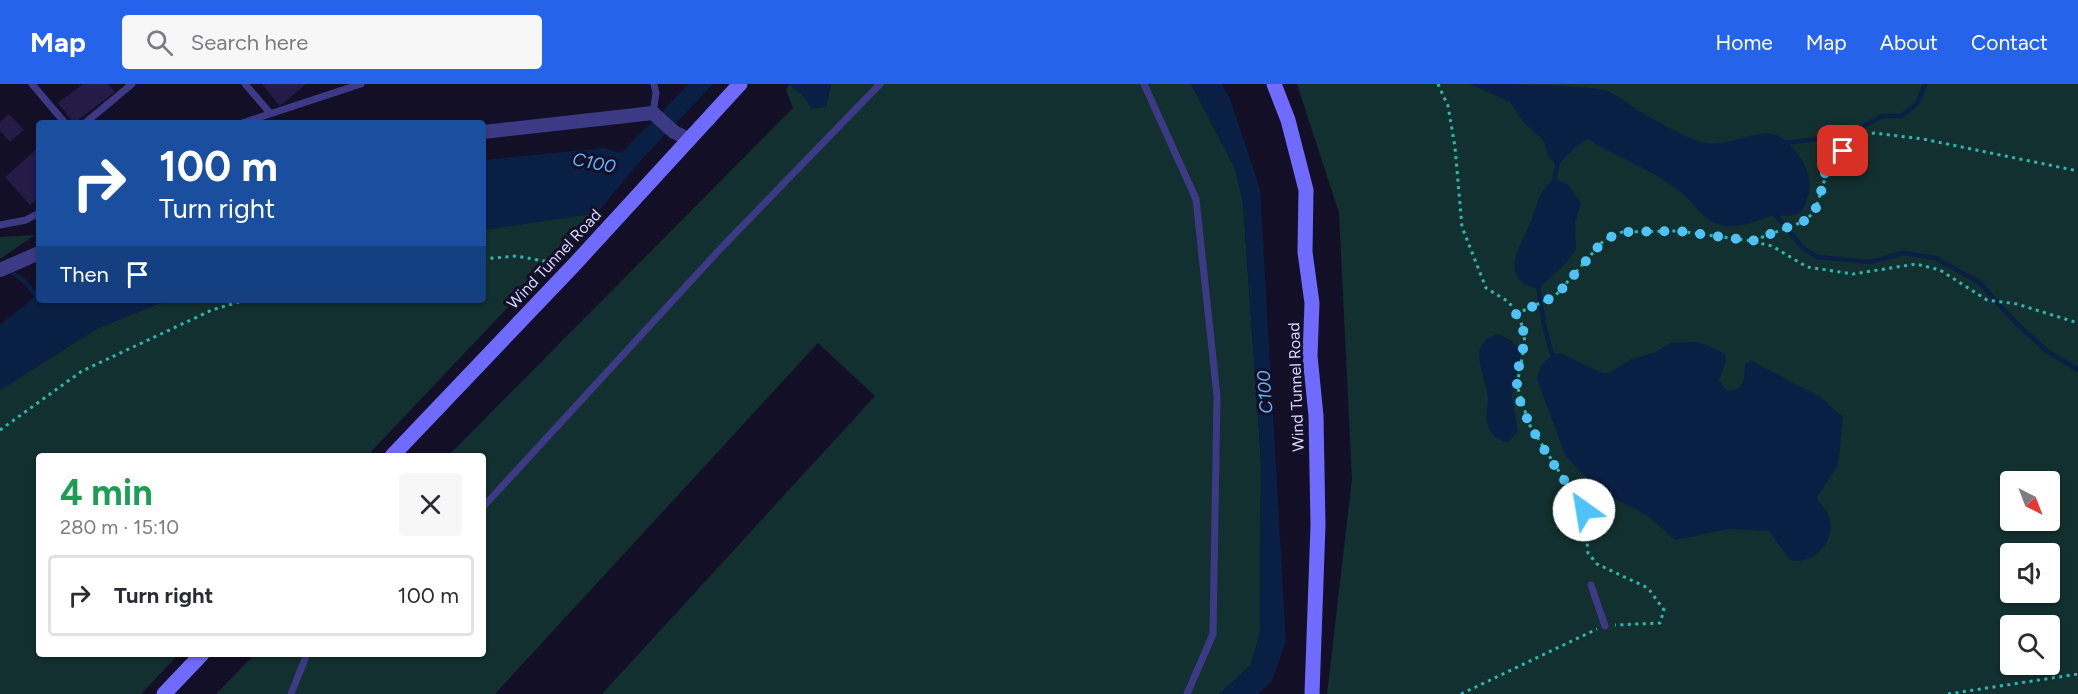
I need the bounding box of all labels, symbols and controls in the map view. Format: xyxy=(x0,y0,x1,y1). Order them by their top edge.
search box xyxy=(122,15,542,69)
text: Map xyxy=(30,25,86,59)
icon: search xyxy=(143,26,176,59)
text: Search here xyxy=(191,29,308,56)
text: Home xyxy=(1716,30,1773,55)
text: Map xyxy=(1806,30,1847,55)
text: About xyxy=(1880,30,1938,55)
text: Contact xyxy=(1971,30,2048,55)
pin xyxy=(1817,125,1868,176)
icon: arrive xyxy=(1826,134,1859,167)
text: 100 m xyxy=(159,141,278,192)
icon: right xyxy=(60,144,138,222)
water label: C100 xyxy=(571,148,618,178)
text: Turn right xyxy=(159,192,275,225)
street label: Wind Tunnel Road xyxy=(503,205,605,313)
icon: arrive xyxy=(121,258,154,291)
text: Then xyxy=(60,261,109,288)
street label: Wind Tunnel Road xyxy=(1284,322,1308,452)
water label: C100 xyxy=(1252,369,1277,414)
text: 4 min xyxy=(60,471,153,514)
north arrow xyxy=(2000,471,2060,531)
map controls xyxy=(2000,471,2060,675)
button: close xyxy=(399,473,462,536)
position arrow xyxy=(1552,478,1616,542)
text: 280 m · 15:10 xyxy=(60,515,179,539)
button: sound xyxy=(2000,543,2060,603)
icon: right xyxy=(63,579,96,612)
text: Turn right xyxy=(114,582,213,609)
text: 100 m xyxy=(398,582,459,609)
button: search xyxy=(2000,615,2060,675)

